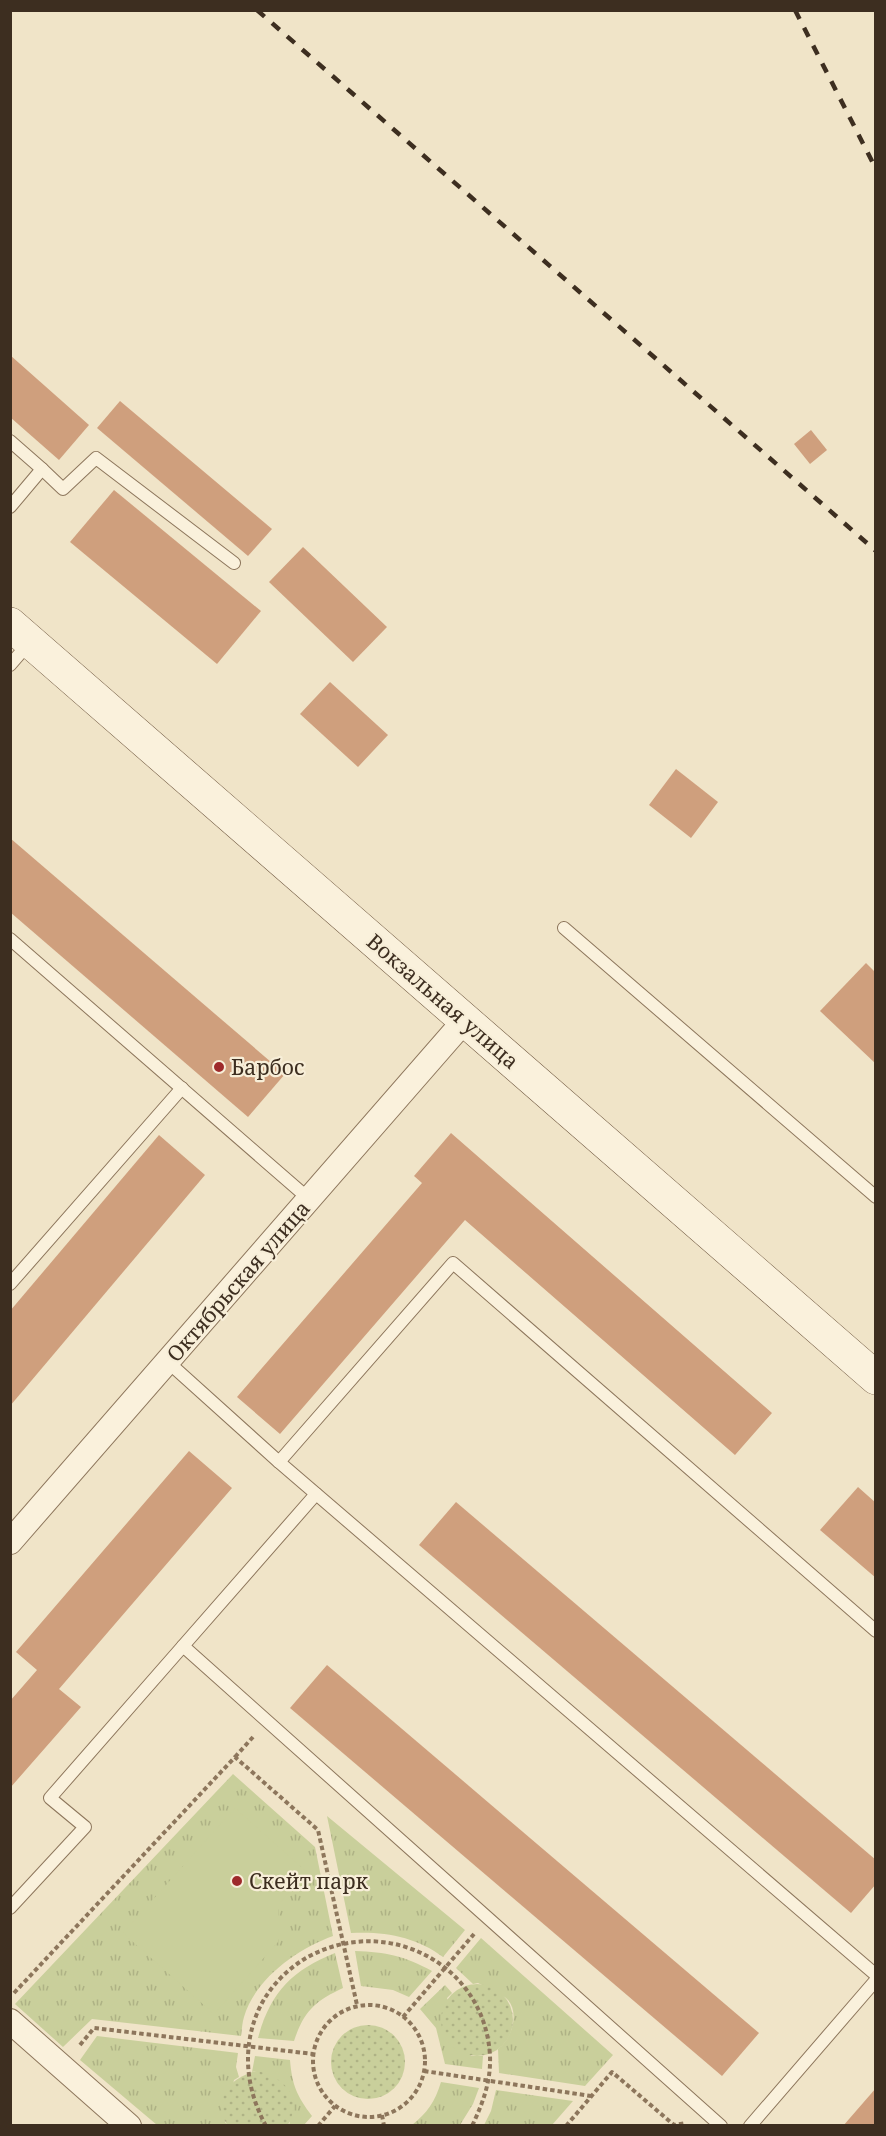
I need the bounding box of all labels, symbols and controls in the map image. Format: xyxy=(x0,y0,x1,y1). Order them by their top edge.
street label: Вокзальная улица xyxy=(361,927,525,1075)
place label: Барбос xyxy=(231,1053,304,1081)
marker: Барбос xyxy=(212,1060,226,1074)
street label: Октябрьская улица xyxy=(160,1194,316,1368)
place label: Скейт парк xyxy=(249,1867,368,1895)
marker: Скейт парк xyxy=(230,1874,244,1888)

